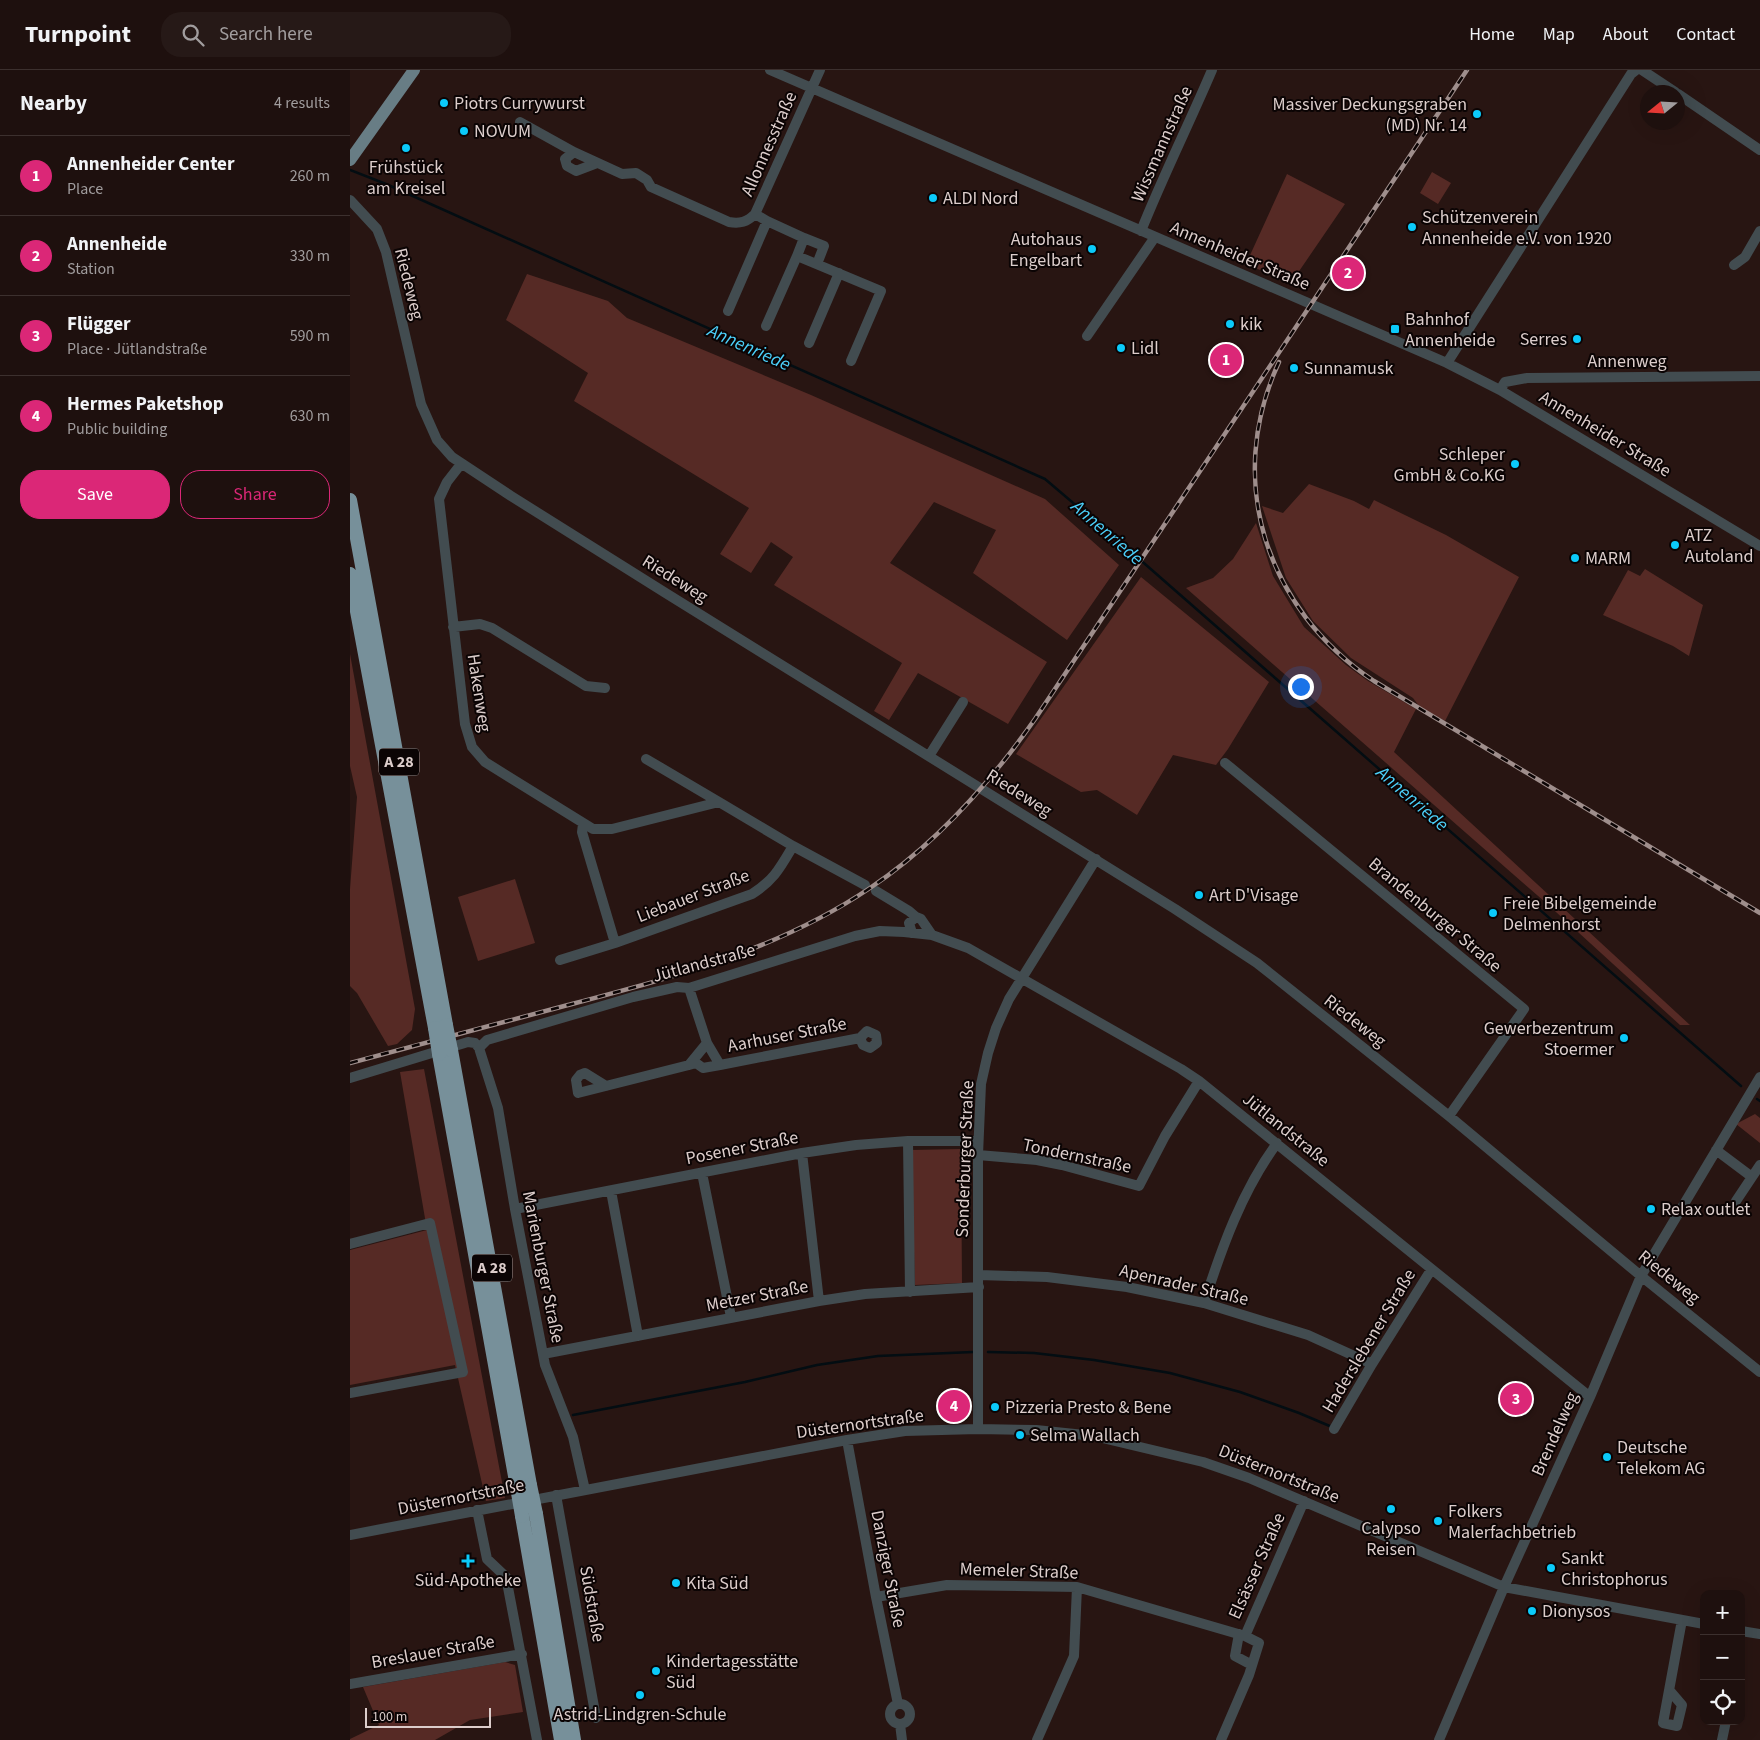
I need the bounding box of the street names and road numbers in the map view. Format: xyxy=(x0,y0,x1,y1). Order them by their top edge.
street label: Wissmannstraße xyxy=(1125,82,1199,206)
street label: Allonnesstraße xyxy=(735,88,803,200)
street label: Annenheider Straße xyxy=(1166,215,1314,297)
street label: Riedeweg xyxy=(388,245,430,323)
street label: Annenweg xyxy=(1588,349,1666,374)
street label: Annenheider Straße xyxy=(1534,385,1676,483)
street label: Riedeweg xyxy=(637,549,713,609)
street label: Hakenweg xyxy=(460,652,498,734)
road number: A 28 xyxy=(379,749,419,776)
street label: Riedeweg xyxy=(981,763,1057,823)
street label: Brandenburger Straße xyxy=(1363,852,1507,978)
street label: Liebauer Straße xyxy=(633,863,753,929)
street label: Jütlandstraße xyxy=(650,937,758,989)
street label: Riedeweg xyxy=(1318,989,1392,1053)
street label: Aarhuser Straße xyxy=(725,1011,849,1059)
street label: Sonderburger Straße xyxy=(950,1080,980,1238)
street label: Jütlandstraße xyxy=(1237,1087,1335,1173)
street label: Posener Straße xyxy=(684,1125,800,1171)
street label: Tondernstraße xyxy=(1020,1132,1134,1180)
street label: Marienburger Straße xyxy=(516,1189,570,1345)
street label: Riedeweg xyxy=(1633,1244,1705,1310)
road number: A 28 xyxy=(472,1254,512,1282)
street label: Apenrader Straße xyxy=(1117,1258,1251,1312)
street label: Haderslebener Straße xyxy=(1316,1264,1422,1418)
street label: Metzer Straße xyxy=(704,1274,810,1318)
street label: Brendelweg xyxy=(1525,1388,1585,1480)
street label: Düsternortstraße xyxy=(795,1403,925,1445)
street label: Düsternortstraße xyxy=(1215,1438,1343,1510)
street label: Düsternortstraße xyxy=(396,1472,526,1522)
street label: Danziger Straße xyxy=(864,1508,912,1630)
street label: Elsässer Straße xyxy=(1222,1509,1292,1623)
street label: Memeler Straße xyxy=(959,1556,1079,1586)
street label: Südstraße xyxy=(573,1564,611,1644)
street label: Breslauer Straße xyxy=(369,1629,497,1675)

